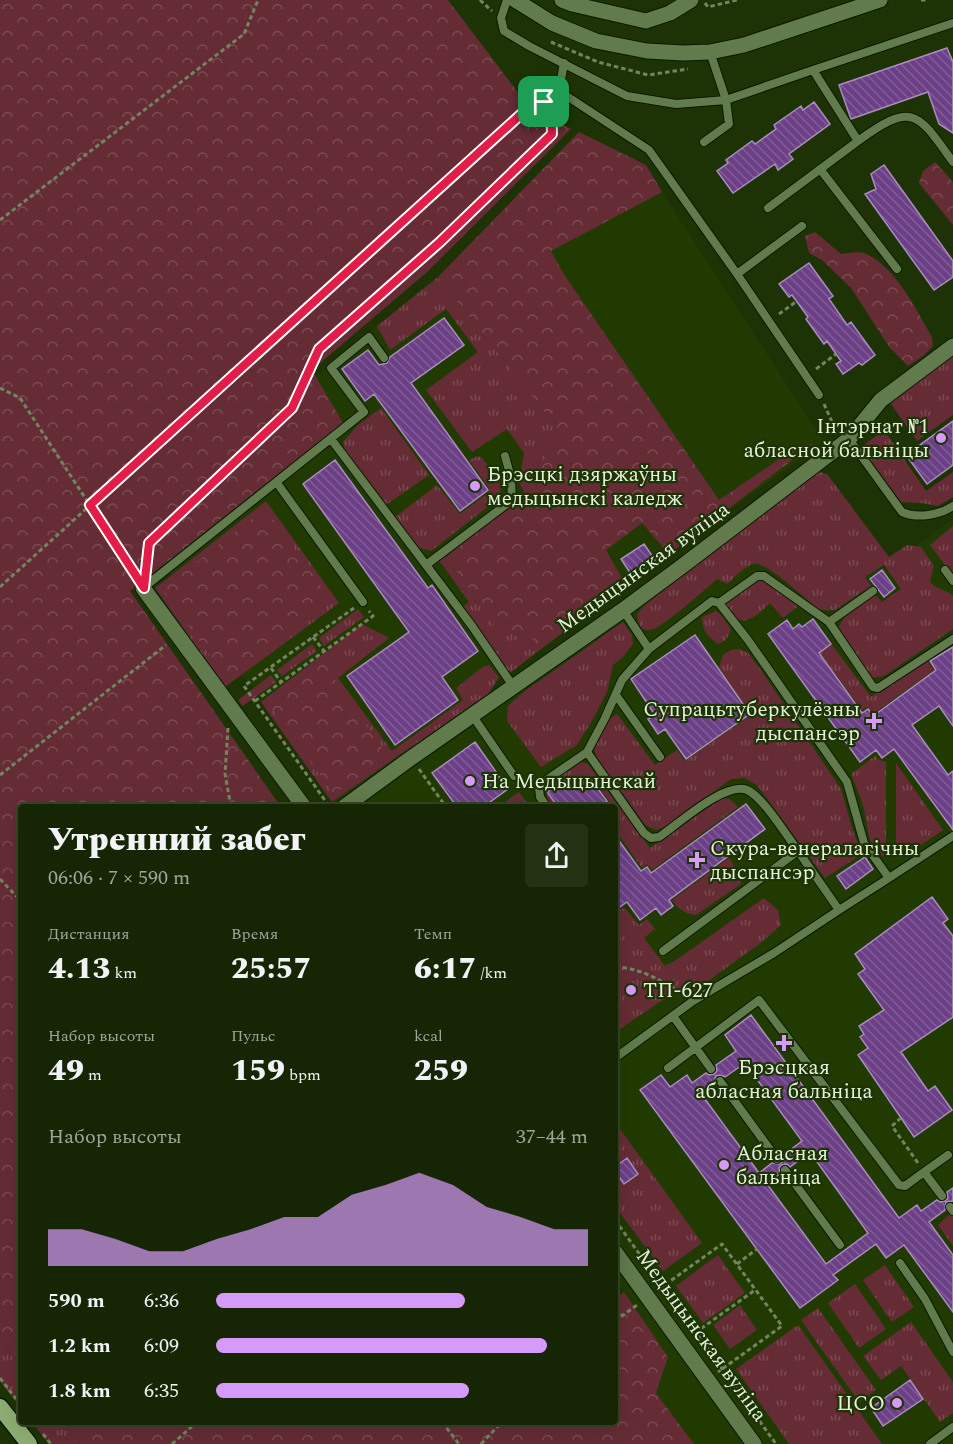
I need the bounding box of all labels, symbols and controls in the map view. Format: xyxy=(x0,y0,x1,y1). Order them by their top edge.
pin xyxy=(518,76,569,127)
icon: arrive xyxy=(527,85,560,118)
place label: Інтэрнат №1 абласной бальніцы xyxy=(744,411,929,467)
marker: Інтэрнат №1 абласной бальніцы xyxy=(934,431,948,445)
place label: Брэсцкі дзяржаўны медыцынскі каледж xyxy=(487,459,683,515)
marker: Брэсцкі дзяржаўны медыцынскі каледж xyxy=(468,479,482,493)
street label: Медыцынская вуліца xyxy=(551,494,737,642)
place label: Супрацьтуберкулёзны дыспансэр xyxy=(643,694,860,750)
marker: Супрацьтуберкулёзны дыспансэр xyxy=(865,712,883,730)
place label: На Медыцынскай xyxy=(482,766,656,798)
marker: На Медыцынскай xyxy=(463,774,477,788)
text: Утренний забег xyxy=(48,815,305,865)
button: share xyxy=(525,824,588,887)
place label: Скура-венералагічны дыспансэр xyxy=(710,833,919,889)
marker: Скура-венералагічны дыспансэр xyxy=(688,851,706,869)
text: 06:06 · 7 × 590 m xyxy=(48,863,190,893)
text: Дистанция xyxy=(48,922,130,946)
text: Время xyxy=(231,922,278,946)
text: Темп xyxy=(414,922,452,946)
text: 4.13 xyxy=(48,946,110,992)
text: 25:57 xyxy=(231,946,311,992)
text: 6:17 xyxy=(414,946,476,992)
text: km xyxy=(110,961,137,985)
text: /km xyxy=(476,961,507,985)
place label: ТП-627 xyxy=(643,975,713,1007)
marker: ТП-627 xyxy=(624,983,638,997)
text: Набор высоты xyxy=(48,1024,155,1048)
text: Пульс xyxy=(231,1024,275,1048)
text: kcal xyxy=(414,1024,443,1048)
marker: Брэсцкая абласная бальніца xyxy=(775,1034,793,1052)
text: 49 xyxy=(48,1048,84,1094)
text: 159 xyxy=(231,1048,285,1094)
text: 259 xyxy=(414,1048,468,1094)
place label: Брэсцкая абласная бальніца xyxy=(695,1052,873,1108)
text: m xyxy=(84,1063,102,1087)
text: bpm xyxy=(285,1063,321,1087)
text: Набор высоты xyxy=(48,1122,182,1152)
text: 37–44 m xyxy=(516,1122,588,1152)
place label: Абласная бальніца xyxy=(736,1138,828,1194)
marker: Абласная бальніца xyxy=(717,1158,731,1172)
street label: Медыцынская вуліца xyxy=(627,1243,775,1429)
text: 590 m xyxy=(48,1286,105,1316)
text: 6:36 xyxy=(144,1286,179,1316)
text: 1.2 km xyxy=(48,1331,111,1361)
text: 6:09 xyxy=(144,1331,179,1361)
text: 1.8 km xyxy=(48,1376,111,1406)
text: 6:35 xyxy=(144,1376,179,1406)
place label: ЦСО xyxy=(837,1388,885,1420)
marker: ЦСО xyxy=(890,1396,904,1410)

